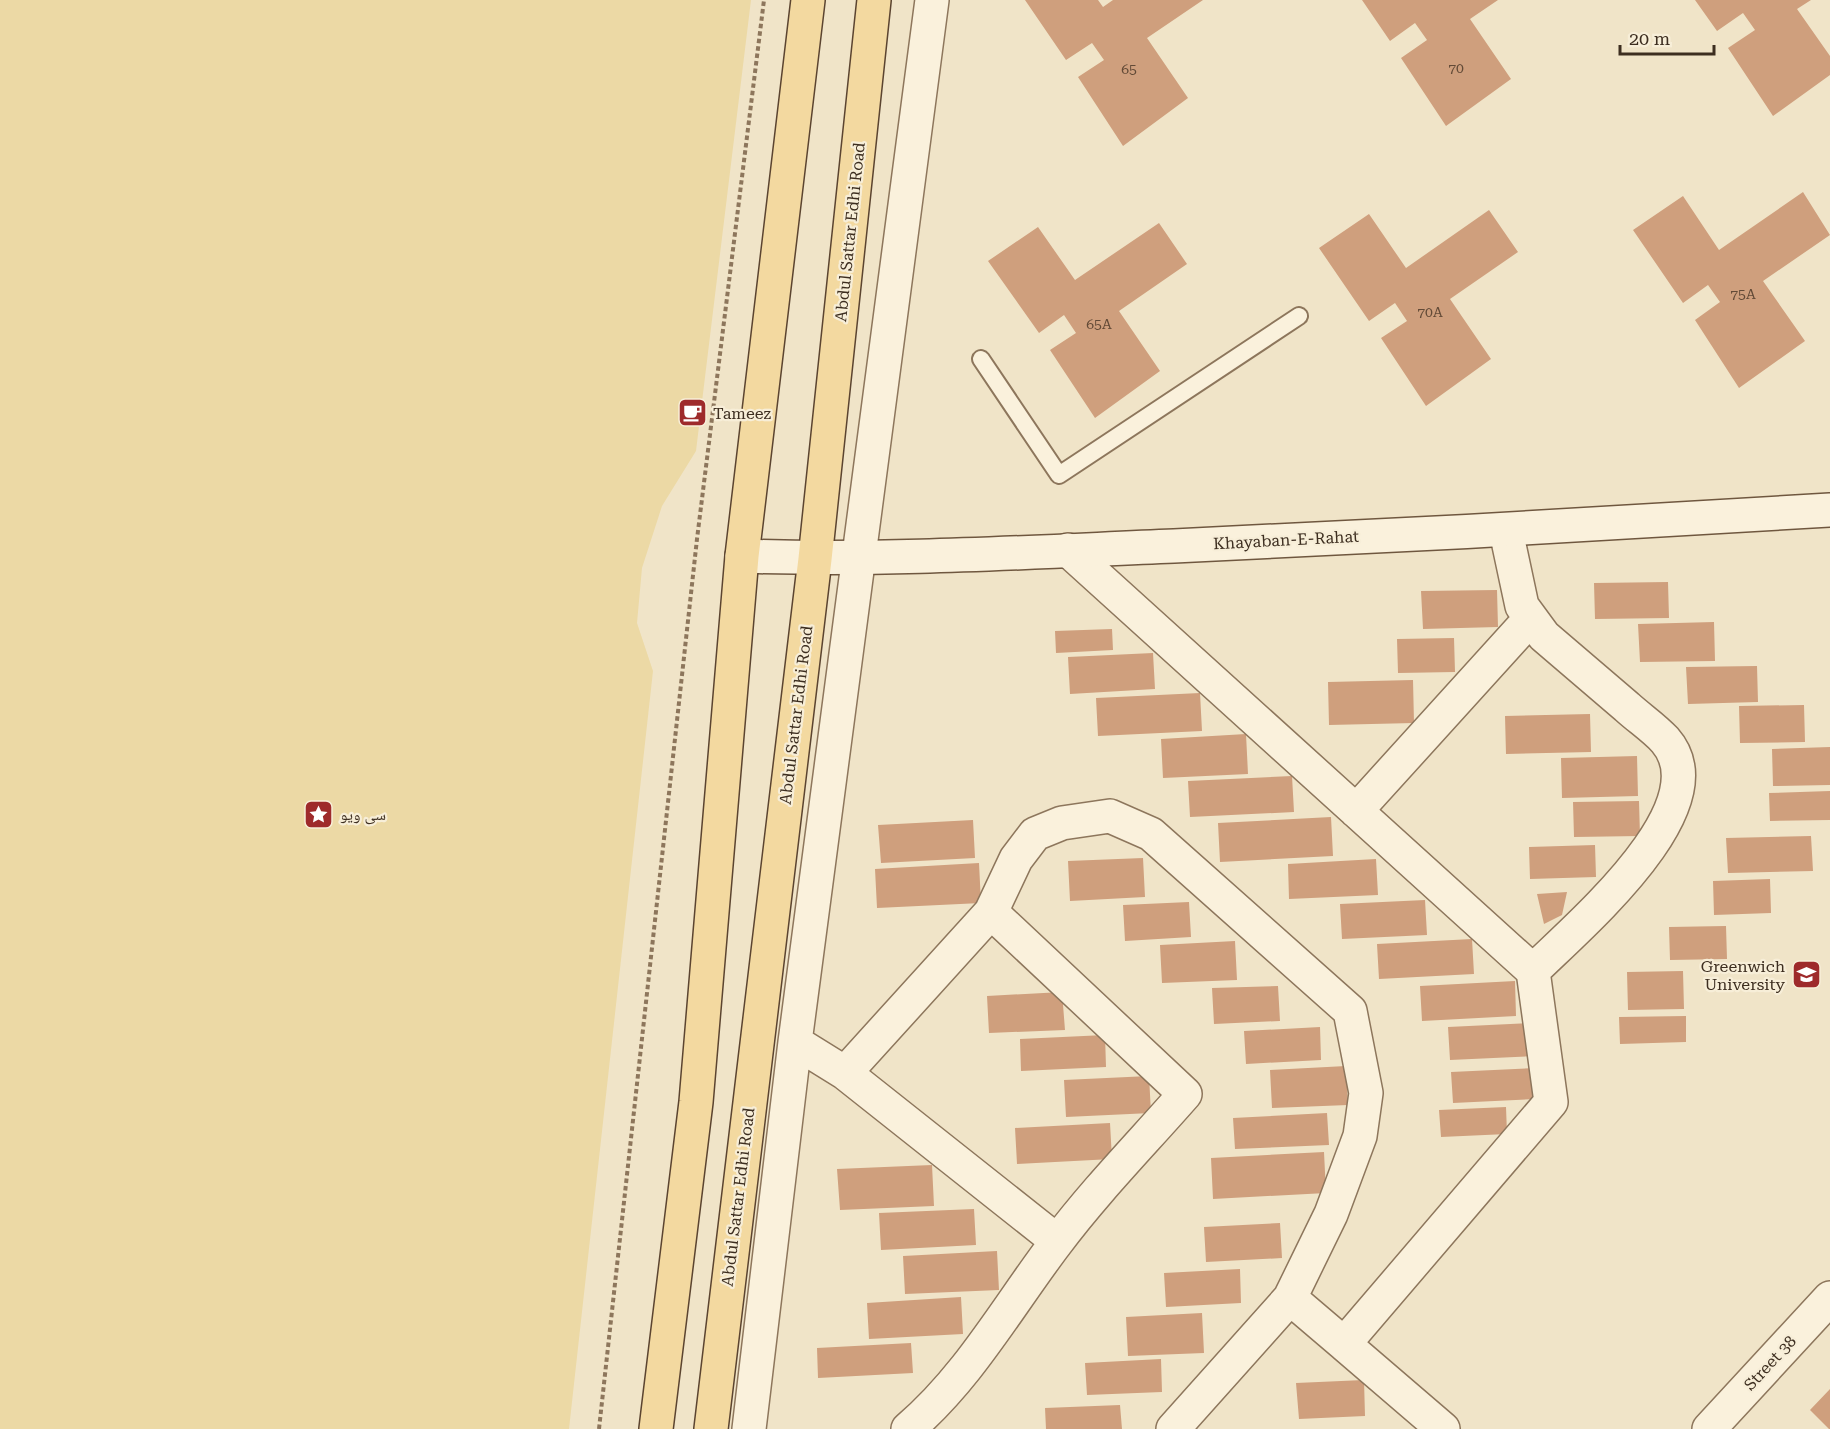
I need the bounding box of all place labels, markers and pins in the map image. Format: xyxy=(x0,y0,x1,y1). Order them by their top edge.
cafe icon: Tameez xyxy=(676,397,708,429)
place label: Tameez xyxy=(713,404,771,423)
place icon: سی ویو xyxy=(303,798,335,830)
place label: سی ویو xyxy=(340,805,386,825)
place label: Greenwich University xyxy=(1701,957,1786,994)
school or university icon: Greenwich University xyxy=(1790,959,1822,991)

